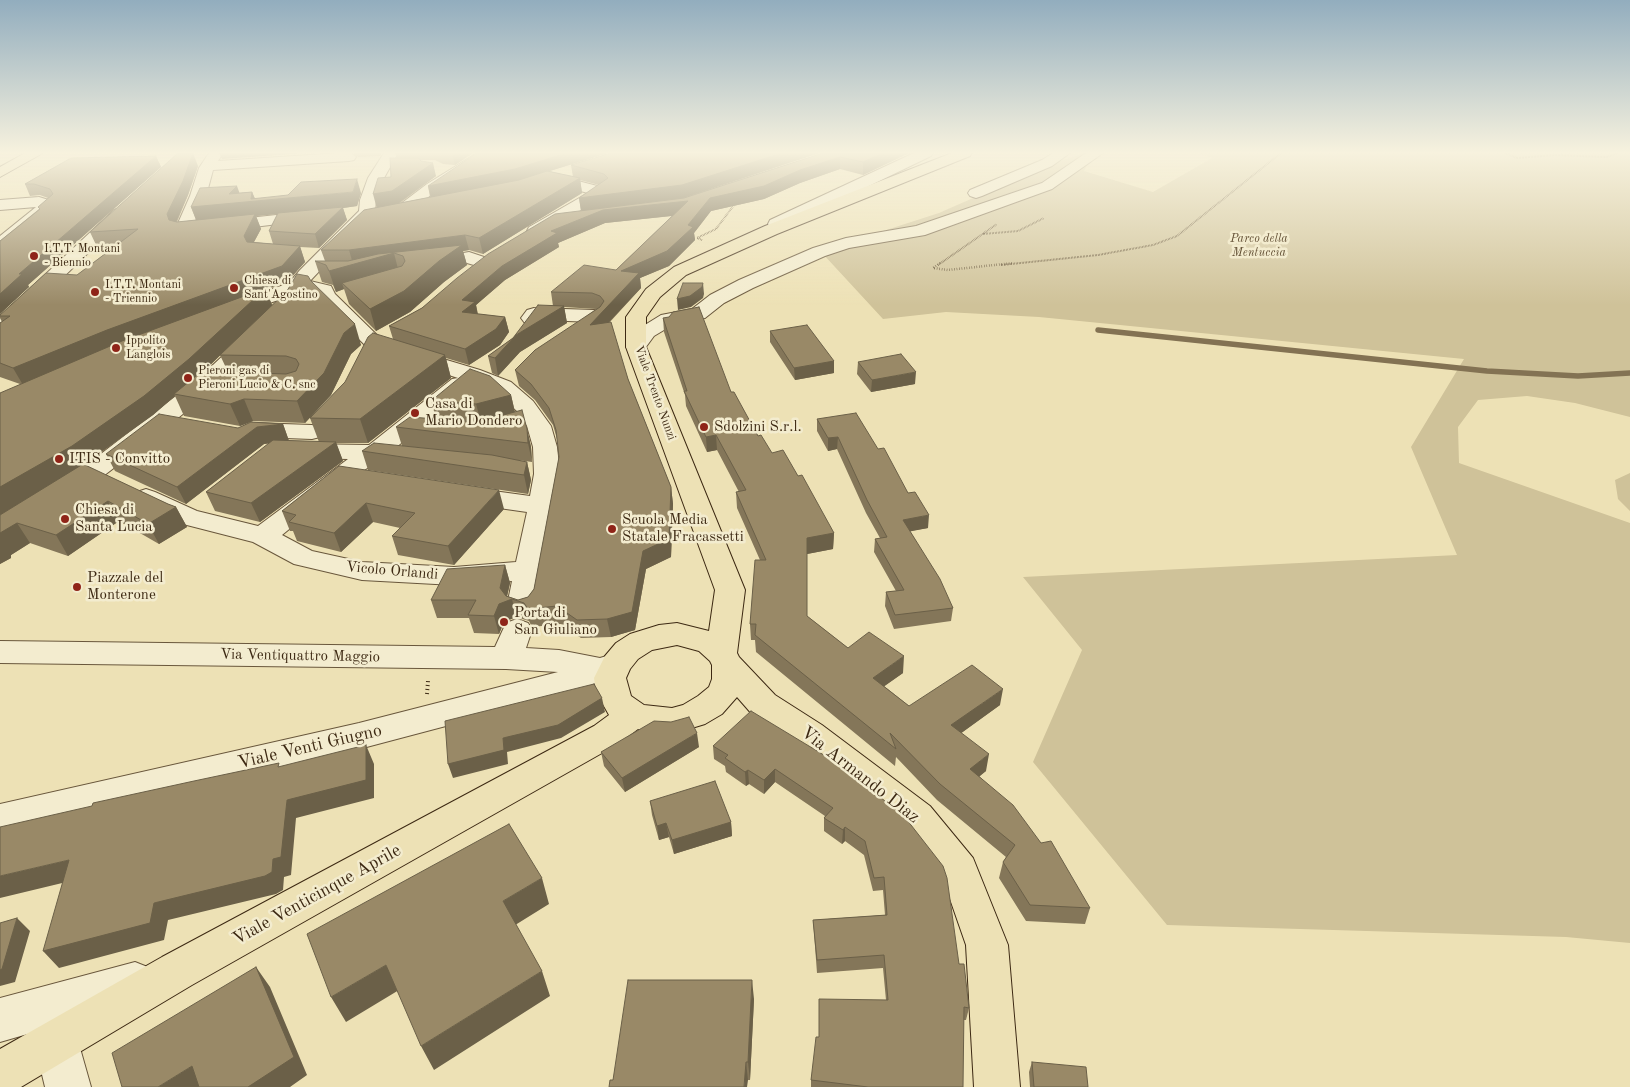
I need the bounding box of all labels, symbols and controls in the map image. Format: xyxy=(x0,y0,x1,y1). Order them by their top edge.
park label: Parco della Mentuccia xyxy=(1230,232,1288,260)
place label: I.T.T. Montani - Biennio xyxy=(44,242,120,270)
marker: I.T.T. Montani - Biennio xyxy=(28,250,40,262)
place label: Chiesa di Sant'Agostino xyxy=(244,274,318,302)
place label: I.T.T. Montani - Triennio xyxy=(105,278,181,306)
marker: Chiesa di Sant'Agostino xyxy=(228,282,240,294)
marker: I.T.T. Montani - Triennio xyxy=(89,286,101,298)
place label: Ippolito Langlois xyxy=(126,334,171,362)
marker: Ippolito Langlois xyxy=(110,342,122,354)
street label: Viale Trento Nunzi xyxy=(631,344,679,442)
place label: Pieroni gas di Pieroni Lucio & C. snc xyxy=(198,364,316,392)
marker: Pieroni gas di Pieroni Lucio & C. snc xyxy=(182,372,194,384)
place label: Casa di Mario Dondero xyxy=(425,395,522,430)
marker: Casa di Mario Dondero xyxy=(409,407,421,419)
place label: Sdolzini S.r.l. xyxy=(714,418,802,436)
marker: Sdolzini S.r.l. xyxy=(698,421,710,433)
place label: ITIS - Convitto xyxy=(69,450,170,468)
marker: ITIS - Convitto xyxy=(53,453,65,465)
place label: Chiesa di Santa Lucia xyxy=(75,501,153,536)
place label: Scuola Media Statale Fracassetti xyxy=(622,511,744,546)
marker: Chiesa di Santa Lucia xyxy=(59,513,71,525)
marker: Scuola Media Statale Fracassetti xyxy=(606,523,618,535)
street label: Vicolo Orlandi xyxy=(345,558,439,584)
place label: Piazzale del Monterone xyxy=(87,569,163,604)
marker: Piazzale del Monterone xyxy=(71,581,83,593)
place label: Porta di San Giuliano xyxy=(514,604,597,639)
marker: Porta di San Giuliano xyxy=(498,616,510,628)
street label: Via Ventiquattro Maggio xyxy=(220,646,380,666)
street label: Viale Venti Giugno xyxy=(236,720,384,774)
street label: Via Armando Diaz xyxy=(796,722,924,828)
street label: Viale Venticinque Aprile xyxy=(229,840,405,950)

